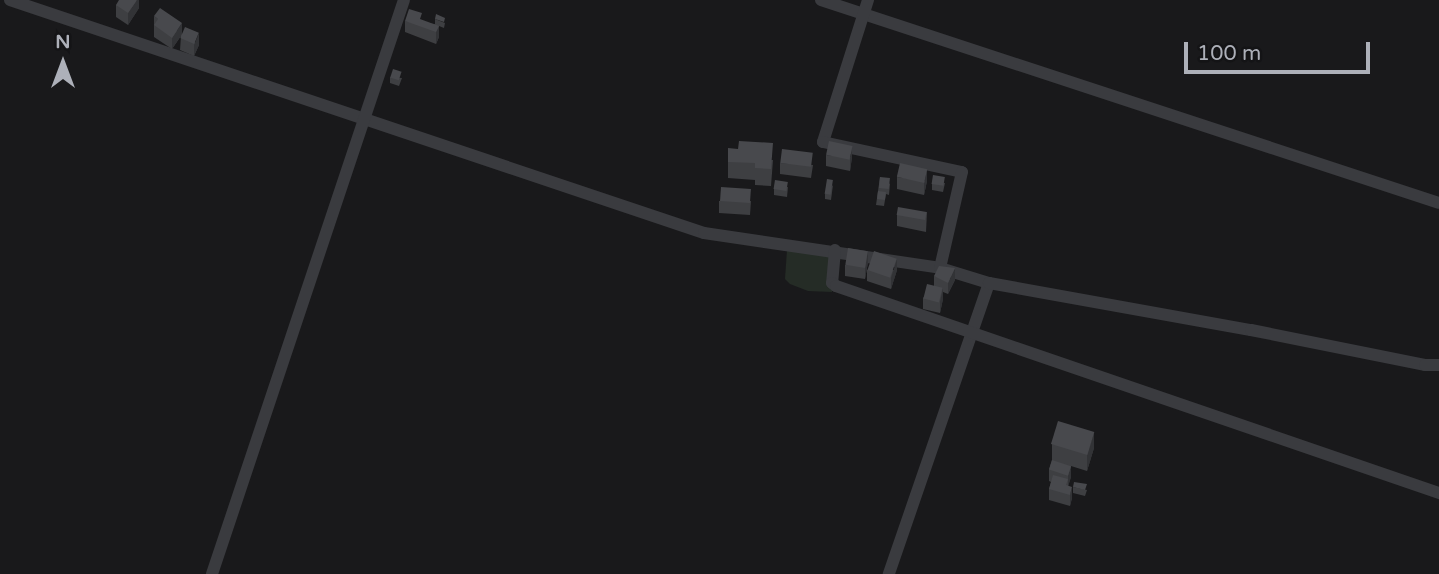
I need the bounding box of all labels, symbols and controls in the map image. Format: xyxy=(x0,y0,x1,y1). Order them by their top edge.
north arrow xyxy=(28,28,98,98)
scale bar xyxy=(1187,28,1372,72)
text: N xyxy=(55,31,71,53)
text: 100 m xyxy=(1197,41,1261,66)

